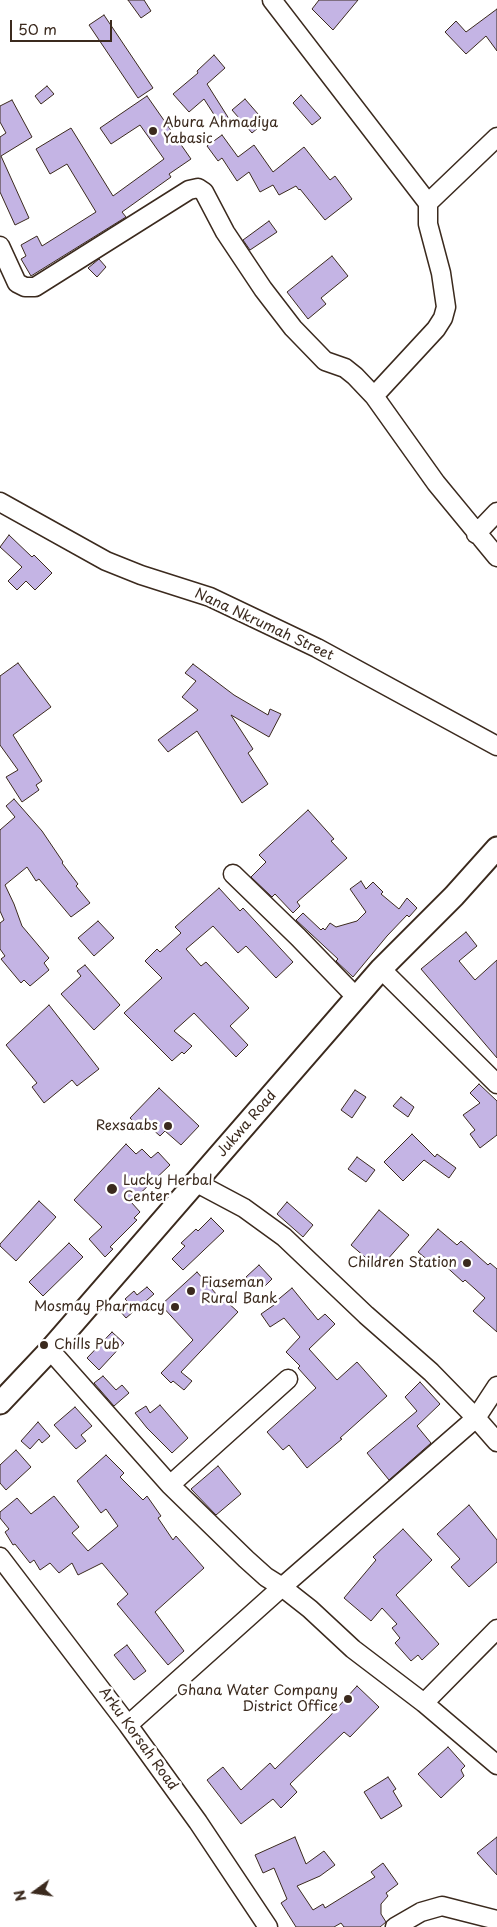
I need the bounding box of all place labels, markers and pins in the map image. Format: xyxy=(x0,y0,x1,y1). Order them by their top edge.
place label: Abura Ahmadiya Yabasic xyxy=(163,115,278,148)
marker: Abura Ahmadiya Yabasic xyxy=(147,125,159,137)
place label: Rexsaabs xyxy=(96,1118,158,1134)
marker: Rexsaabs xyxy=(162,1120,174,1132)
place label: Lucky Herbal Center xyxy=(123,1173,212,1206)
marker: Lucky Herbal Center xyxy=(105,1182,119,1196)
place label: Children Station xyxy=(348,1255,457,1271)
marker: Children Station xyxy=(461,1257,473,1269)
place label: Fiaseman Rural Bank xyxy=(201,1275,278,1308)
marker: Fiaseman Rural Bank xyxy=(185,1285,197,1297)
place label: Mosmay Pharmacy xyxy=(34,1299,165,1315)
marker: Mosmay Pharmacy xyxy=(169,1301,181,1313)
place label: Chills Pub xyxy=(54,1337,120,1353)
marker: Chills Pub xyxy=(38,1339,50,1351)
place label: Ghana Water Company District Office xyxy=(177,1683,338,1715)
marker: Ghana Water Company District Office xyxy=(342,1693,354,1705)

